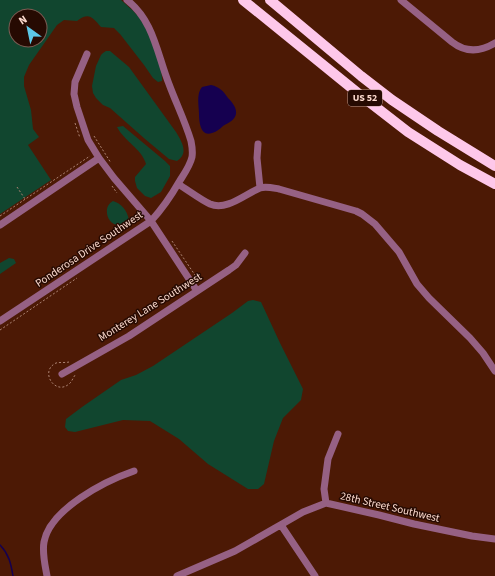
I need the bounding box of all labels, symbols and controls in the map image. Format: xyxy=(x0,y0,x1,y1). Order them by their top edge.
north arrow xyxy=(8,8,48,48)
text: N xyxy=(16,12,30,28)
road number: US 52 xyxy=(348,90,382,106)
street label: Ponderosa Drive Southwest xyxy=(32,207,146,291)
street label: Monterey Lane Southwest xyxy=(96,269,205,345)
street label: 28th Street Southwest xyxy=(339,488,441,526)

